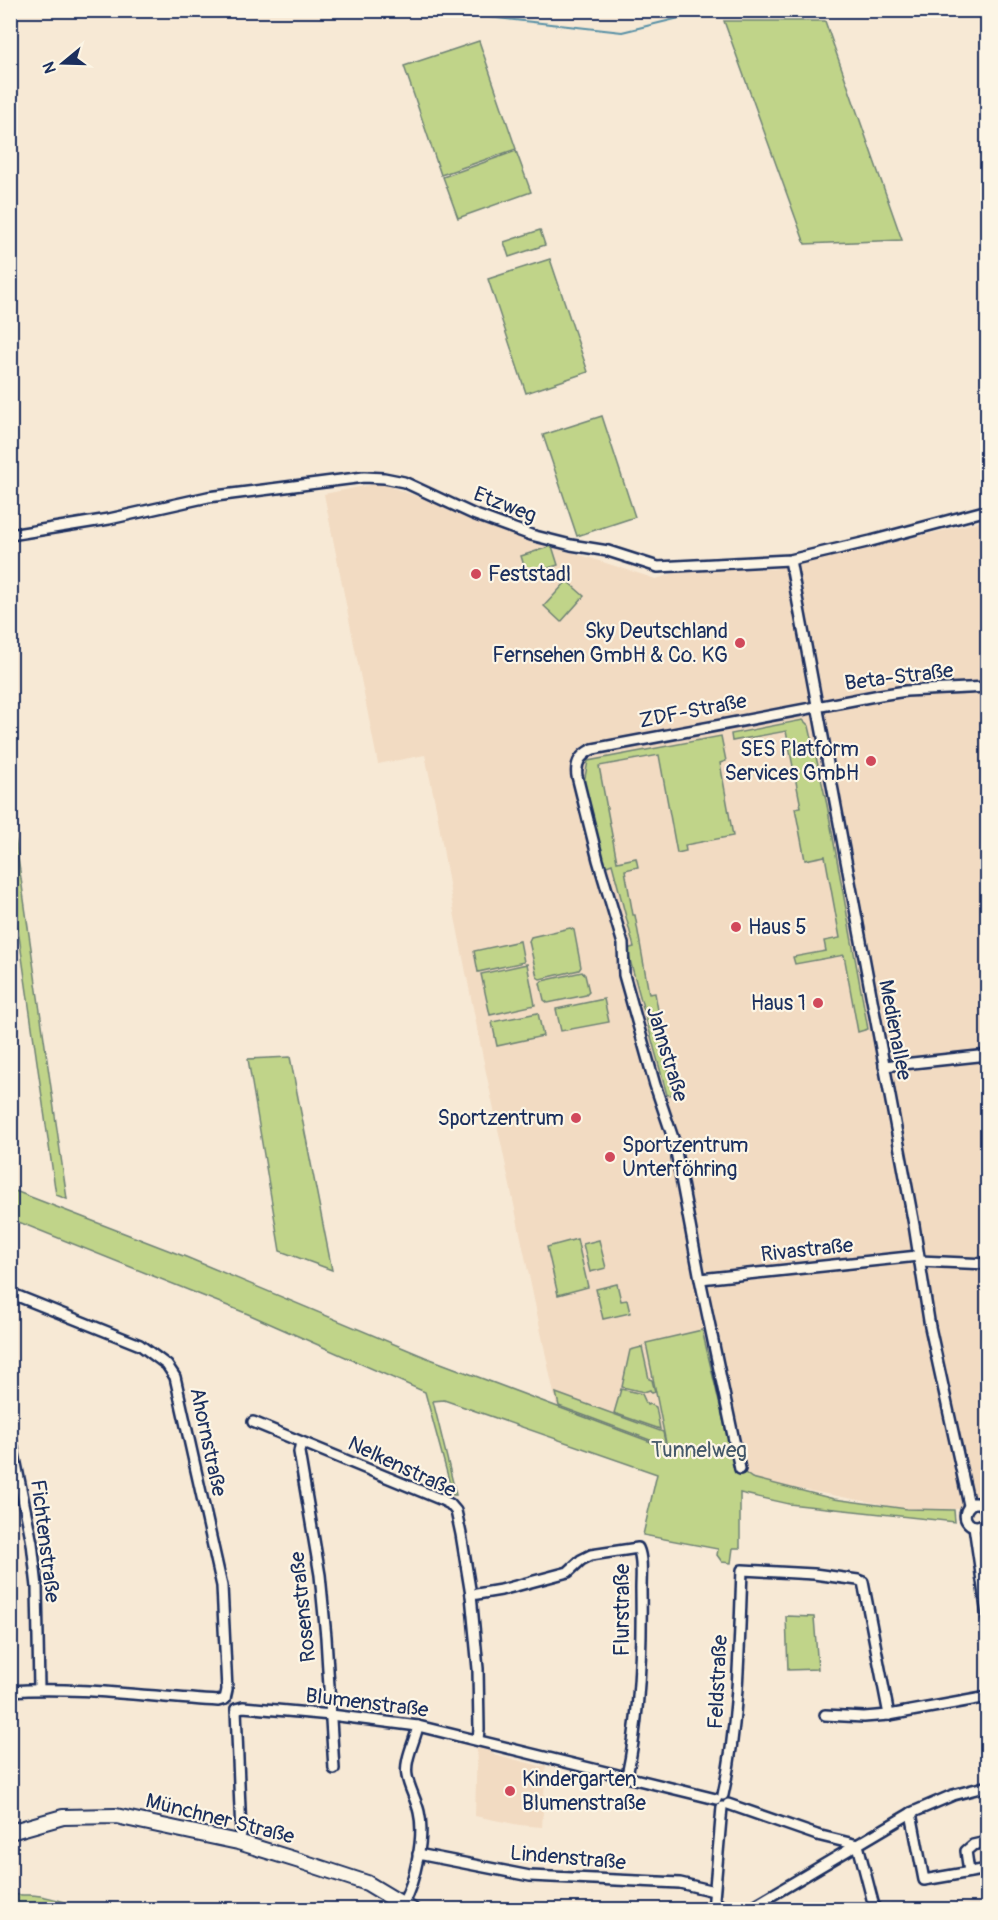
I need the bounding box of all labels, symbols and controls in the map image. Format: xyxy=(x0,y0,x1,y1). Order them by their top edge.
north arrow xyxy=(33,33,93,93)
text: N xyxy=(38,59,61,76)
street label: Etzweg xyxy=(470,481,540,529)
place label: Feststadl xyxy=(488,561,571,588)
marker: Feststadl xyxy=(469,567,483,581)
place label: Sky Deutschland Fernsehen GmbH & Co. KG xyxy=(492,618,728,669)
marker: Sky Deutschland Fernsehen GmbH & Co. KG xyxy=(733,636,747,650)
street label: Beta-Straße xyxy=(843,657,955,697)
street label: ZDF-Straße xyxy=(637,687,750,735)
place label: SES Platform Services GmbH xyxy=(725,736,859,787)
marker: SES Platform Services GmbH xyxy=(864,754,878,768)
place label: Haus 5 xyxy=(748,914,807,941)
marker: Haus 5 xyxy=(729,920,743,934)
street label: Medienallee xyxy=(872,977,918,1083)
place label: Haus 1 xyxy=(751,990,806,1017)
marker: Haus 1 xyxy=(811,996,825,1010)
street label: Jahnstraße xyxy=(640,1003,694,1105)
place label: Sportzentrum xyxy=(438,1105,564,1132)
marker: Sportzentrum xyxy=(569,1111,583,1125)
place label: Sportzentrum Unterföhring xyxy=(622,1132,748,1183)
marker: Sportzentrum Unterföhring xyxy=(603,1150,617,1164)
street label: Rivastraße xyxy=(760,1232,855,1268)
street label: Ahornstraße xyxy=(183,1385,233,1500)
street label: Nelkenstraße xyxy=(343,1430,461,1504)
park label: Tunnelweg xyxy=(651,1437,747,1464)
street label: Fichtenstraße xyxy=(24,1478,66,1605)
street label: Rosenstraße xyxy=(284,1550,322,1664)
street label: Flurstraße xyxy=(609,1563,636,1656)
street label: Feldstraße xyxy=(702,1633,734,1730)
street label: Blumenstraße xyxy=(304,1682,431,1724)
place label: Kindergarten Blumenstraße xyxy=(522,1766,646,1817)
marker: Kindergarten Blumenstraße xyxy=(503,1784,517,1798)
street label: Münchner Straße xyxy=(143,1787,298,1851)
street label: Lindenstraße xyxy=(509,1839,628,1877)

